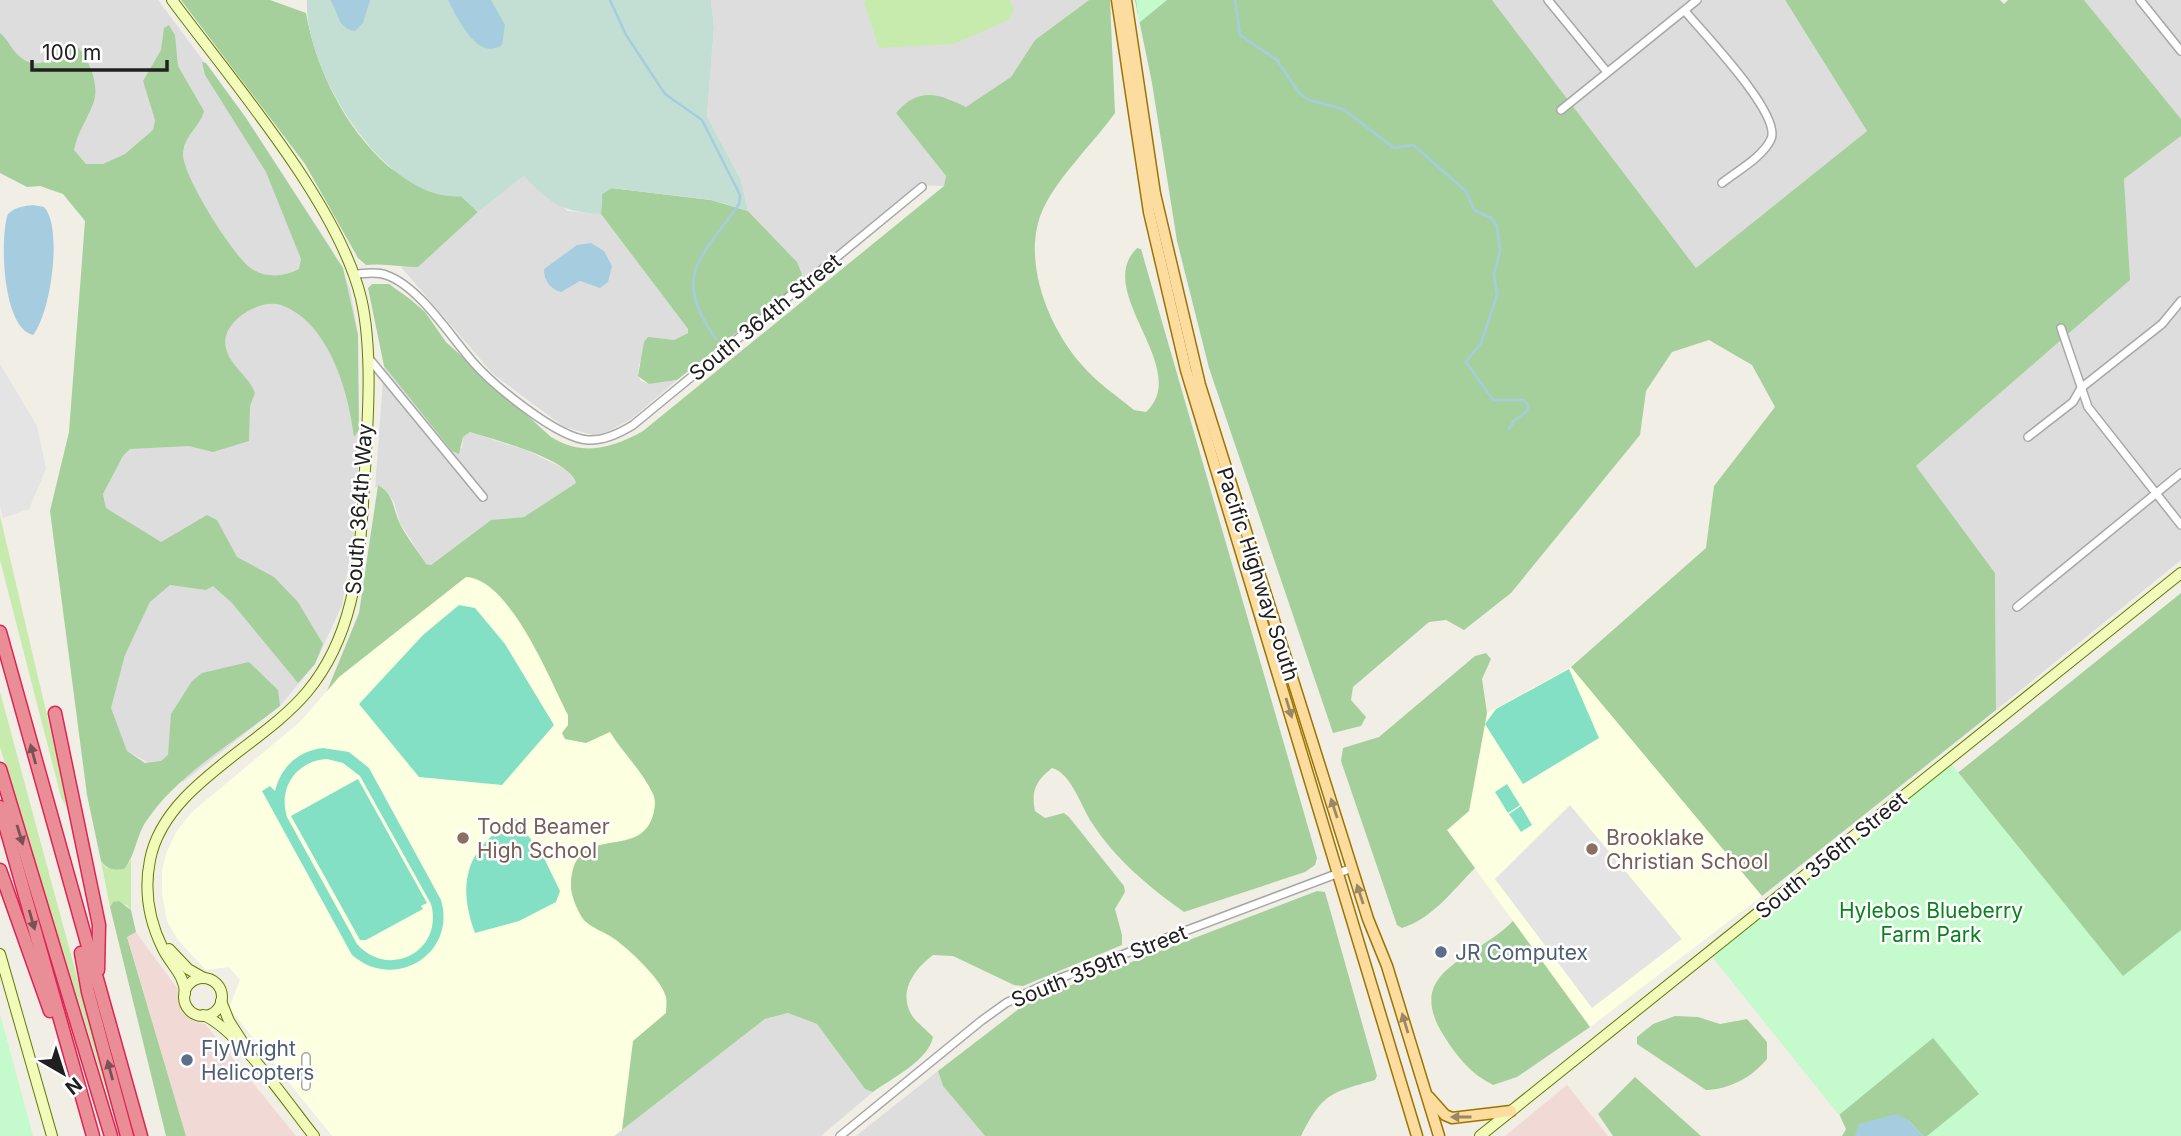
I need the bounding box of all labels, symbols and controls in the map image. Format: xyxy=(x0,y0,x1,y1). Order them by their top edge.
scale bar xyxy=(32,28,166,72)
text: 100 m xyxy=(42,40,101,65)
street label: South 364th Street xyxy=(684,248,846,386)
street label: South 364th Way xyxy=(341,422,377,595)
street label: Pacific Highway South xyxy=(1212,464,1304,684)
one-way arrow xyxy=(1284,697,1294,718)
one-way arrow xyxy=(27,743,38,765)
street label: South 356th Street xyxy=(1751,786,1912,924)
one-way arrow xyxy=(1328,797,1339,818)
place label: Todd Beamer High School xyxy=(477,814,610,863)
one-way arrow xyxy=(15,824,25,845)
place label: Brooklake Christian School xyxy=(1606,825,1768,874)
marker: Todd Beamer High School xyxy=(455,830,471,846)
marker: Brooklake Christian School xyxy=(1584,841,1600,857)
one-way arrow xyxy=(1354,883,1364,904)
park label: Hylebos Blueberry Farm Park xyxy=(1839,898,2023,947)
one-way arrow xyxy=(27,910,38,932)
street label: South 359th Street xyxy=(1008,919,1191,1013)
place label: JR Computex xyxy=(1455,940,1588,965)
marker: JR Computex xyxy=(1433,944,1449,960)
one-way arrow xyxy=(1399,1012,1409,1033)
place label: FlyWright Helicopters xyxy=(201,1036,314,1085)
north arrow xyxy=(28,1038,98,1108)
marker: FlyWright Helicopters xyxy=(179,1052,195,1068)
one-way arrow xyxy=(104,1059,114,1080)
text: N xyxy=(61,1072,86,1099)
one-way arrow xyxy=(1450,1111,1472,1123)

